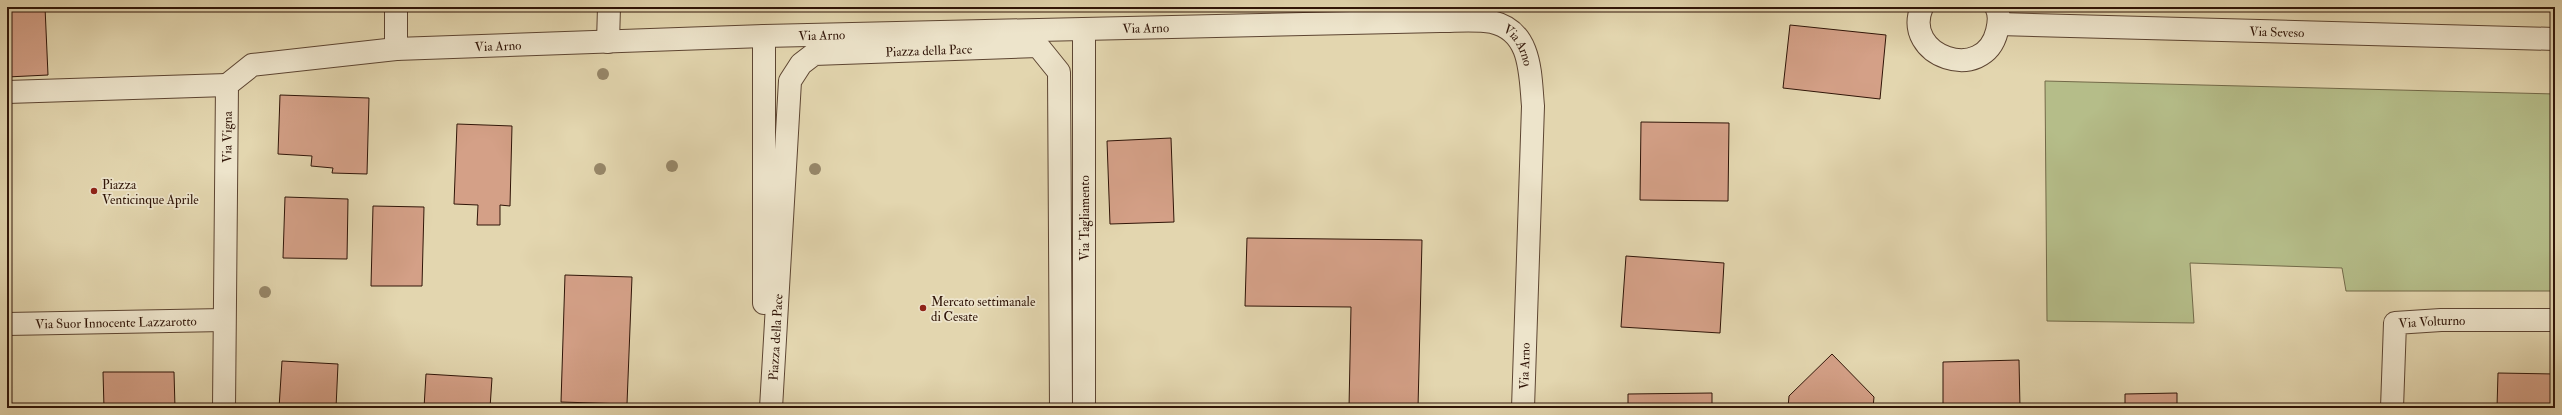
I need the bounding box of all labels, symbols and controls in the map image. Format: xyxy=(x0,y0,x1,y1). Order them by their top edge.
street label: Via Arno xyxy=(1122,20,1169,37)
street label: Via Arno xyxy=(1500,21,1536,67)
street label: Via Seveso xyxy=(2249,24,2305,41)
street label: Via Arno xyxy=(798,27,845,44)
street label: Via Arno xyxy=(474,38,522,55)
street label: Piazza della Pace xyxy=(885,41,973,60)
street label: Via Vigna xyxy=(219,110,236,163)
street label: Via Tagliamento xyxy=(1077,175,1093,261)
place label: Piazza Venticinque Aprile xyxy=(102,177,199,209)
marker: Piazza Venticinque Aprile xyxy=(89,186,99,196)
street label: Piazza della Pace xyxy=(766,293,787,381)
place label: Mercato settimanale di Cesate xyxy=(931,294,1036,325)
marker: Mercato settimanale di Cesate xyxy=(918,303,928,313)
street label: Via Volturno xyxy=(2398,313,2465,332)
street label: Via Suor Innocente Lazzarotto xyxy=(35,314,197,332)
street label: Via Arno xyxy=(1516,342,1534,390)

